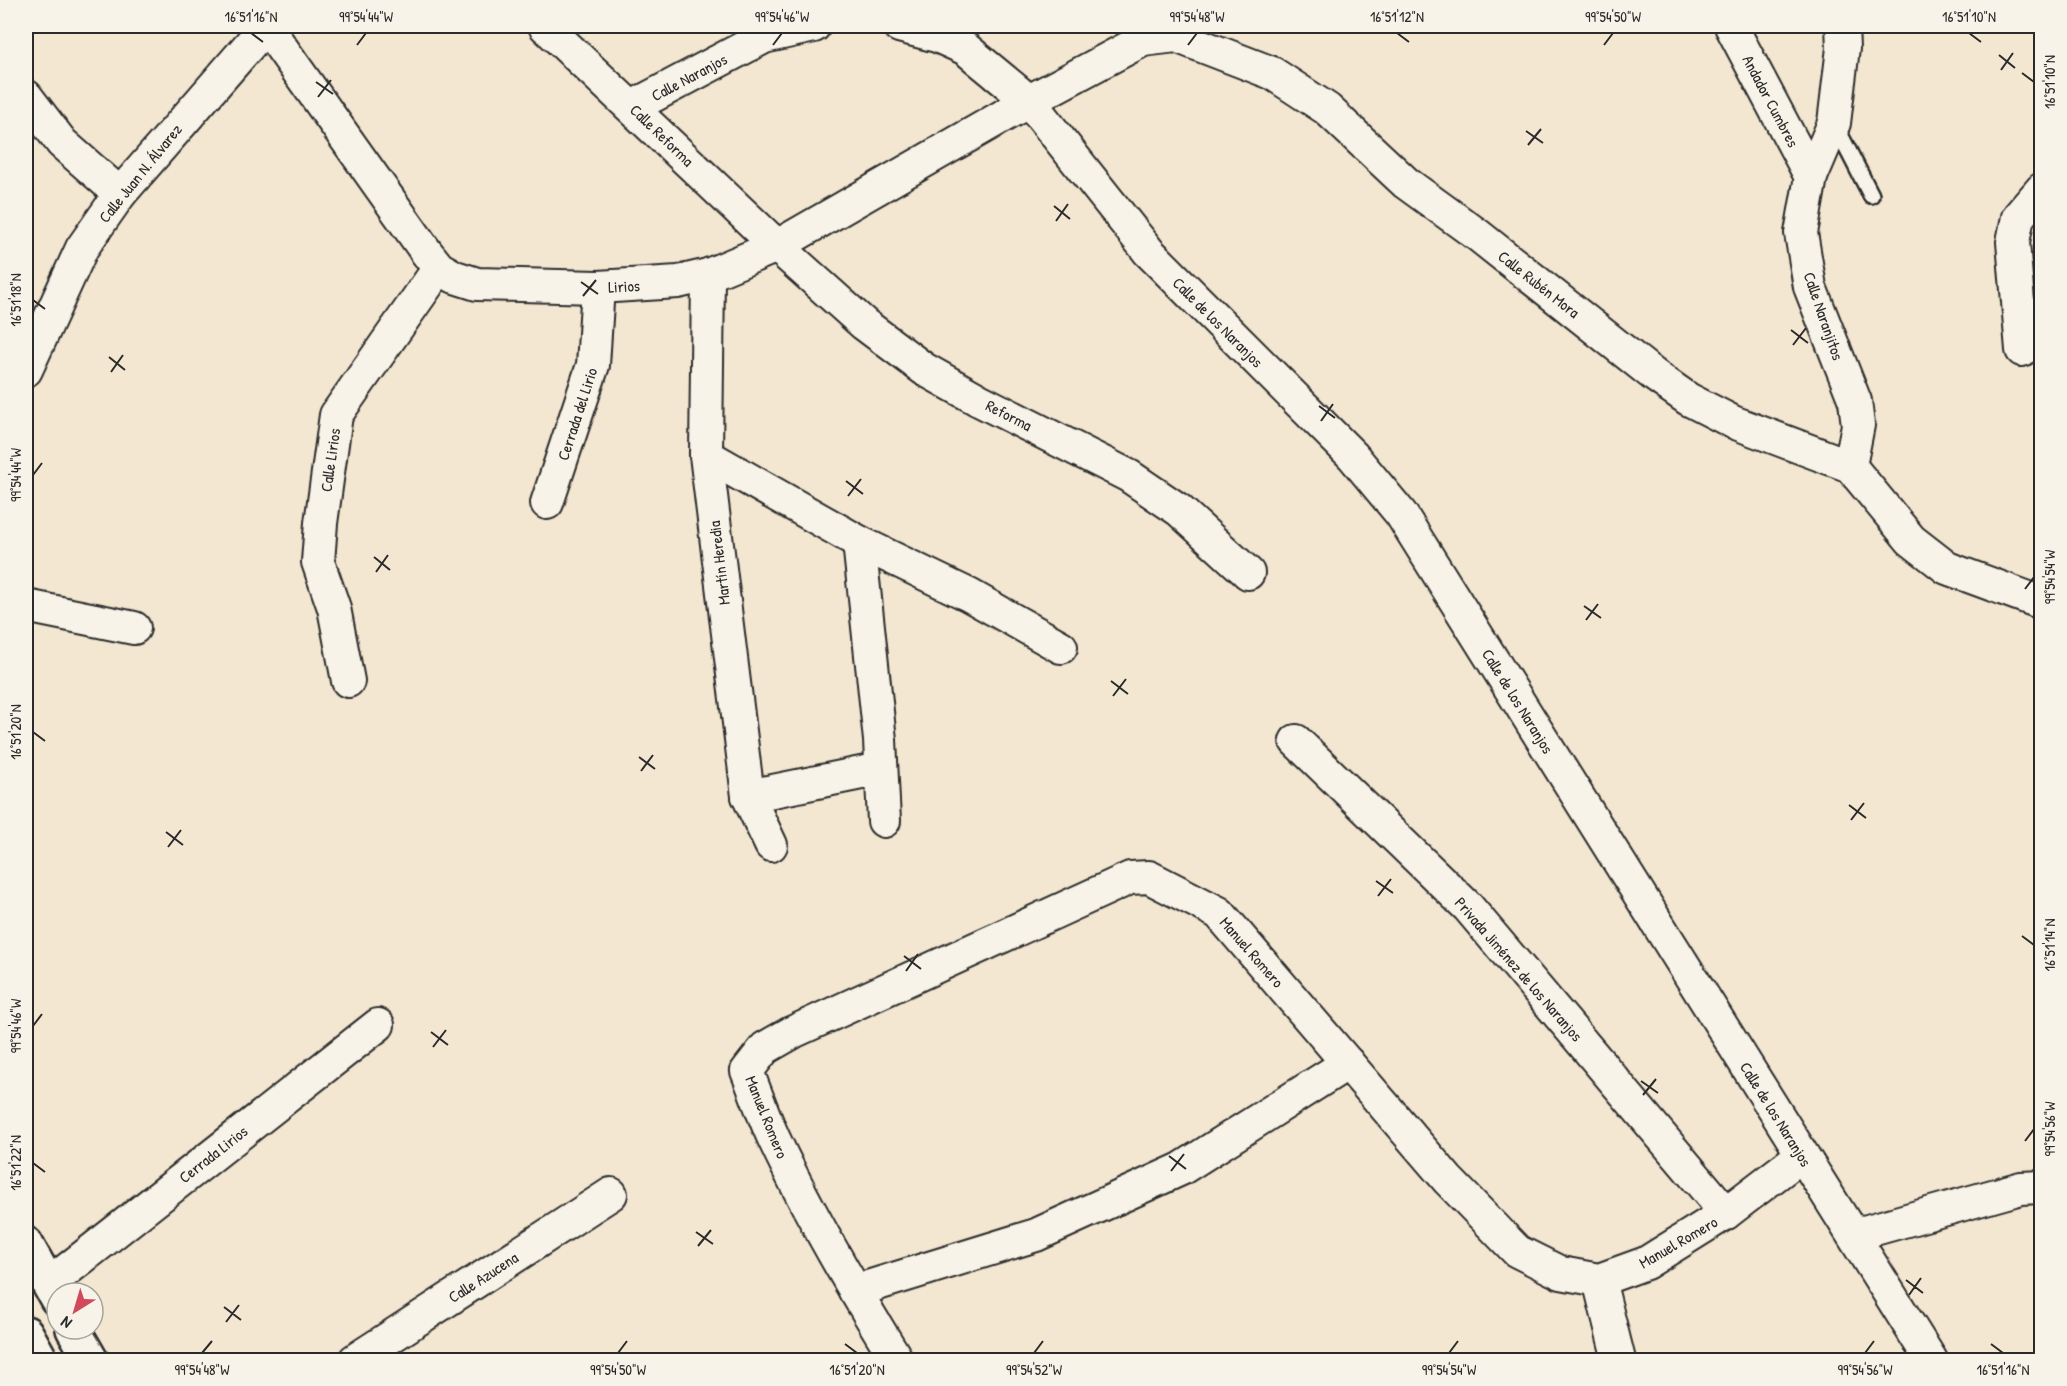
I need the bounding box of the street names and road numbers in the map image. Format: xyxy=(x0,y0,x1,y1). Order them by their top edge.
street label: Calle Naranjos xyxy=(647,48,731,106)
street label: Andador Cumbres xyxy=(1737,51,1805,151)
street label: Calle Reforma xyxy=(625,99,699,171)
street label: Calle Juan N. Álvarez xyxy=(93,119,187,227)
street label: Calle Rubén Mora xyxy=(1494,245,1584,323)
street label: Calle Naranjitos xyxy=(1799,269,1849,363)
street label: Calle de los Naranjos xyxy=(1168,272,1268,372)
street label: Lirios xyxy=(608,274,640,298)
street label: Cerrada del Lirio xyxy=(552,364,602,463)
street label: Reforma xyxy=(982,394,1036,436)
street label: Calle Lirios xyxy=(315,427,345,493)
street label: Martín Heredia xyxy=(703,520,735,606)
street label: Calle de los Naranjos xyxy=(1477,644,1559,758)
street label: Privada Jiménez de los Naranjos xyxy=(1450,892,1588,1046)
street label: Manuel Romero xyxy=(1215,912,1289,993)
street label: Calle de los Naranjos xyxy=(1735,1057,1817,1171)
street label: Manuel Romero xyxy=(740,1072,794,1162)
street label: Cerrada Lirios xyxy=(174,1120,252,1188)
street label: Manuel Romero xyxy=(1635,1210,1722,1273)
street label: Calle Azucena xyxy=(444,1246,522,1308)

